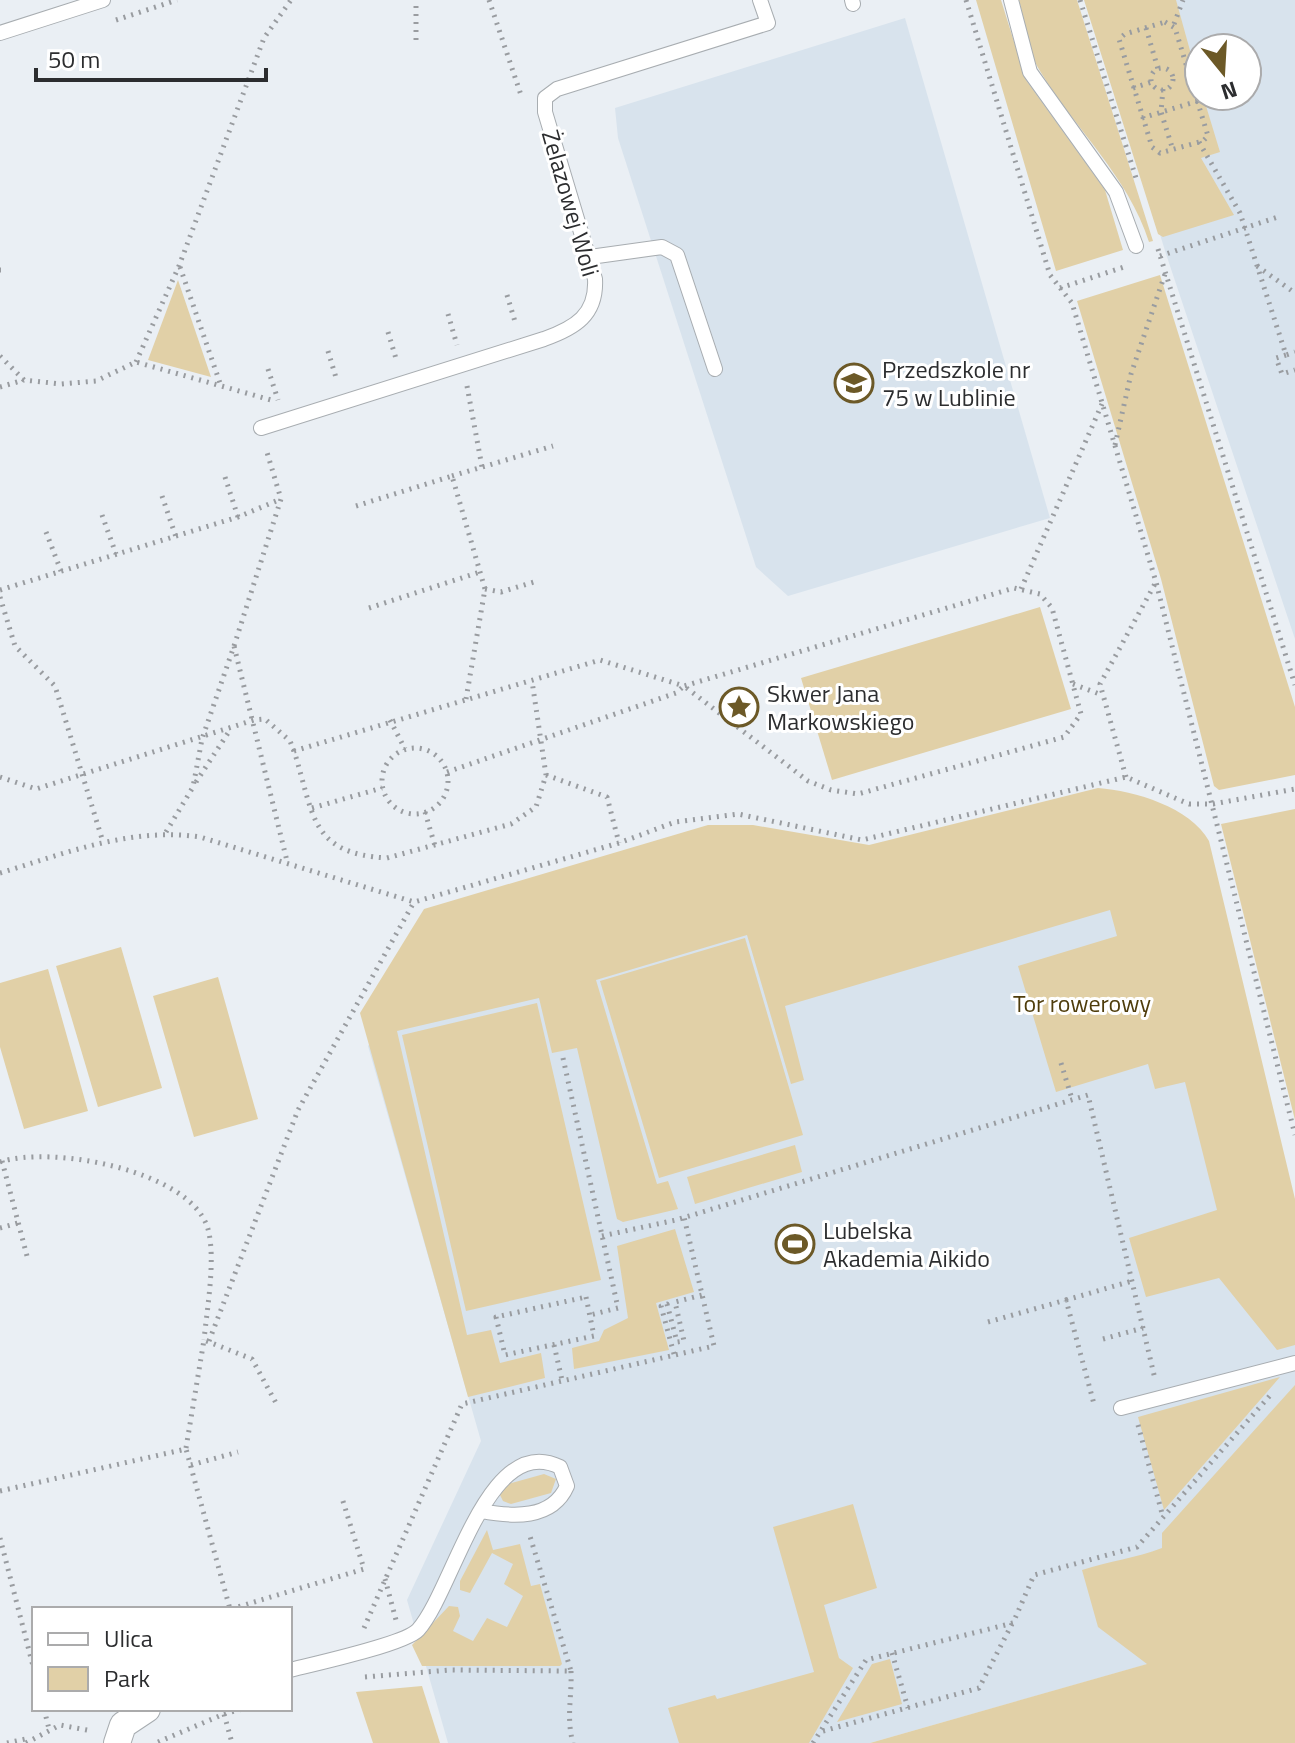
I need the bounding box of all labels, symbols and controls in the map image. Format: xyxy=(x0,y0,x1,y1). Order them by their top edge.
scale bar xyxy=(36,32,266,82)
north arrow xyxy=(1183,32,1263,112)
text: 50 m xyxy=(48,41,100,77)
text: N xyxy=(1217,72,1242,110)
street label: Żelazowej Woli xyxy=(533,126,609,280)
place label: Przedszkole nr 75 w Lublinie xyxy=(882,351,1030,415)
school or university icon: Przedszkole nr 75 w Lublinie xyxy=(833,362,875,404)
place label: Skwer Jana Markowskiego xyxy=(767,675,914,739)
place icon: Skwer Jana Markowskiego xyxy=(718,686,760,728)
park label: Tor rowerowy xyxy=(1013,985,1151,1021)
place label: Lubelska Akademia Aikido xyxy=(823,1212,990,1276)
sports icon: Lubelska Akademia Aikido xyxy=(774,1223,816,1265)
legend xyxy=(32,1607,292,1711)
text: Ulica xyxy=(104,1620,153,1656)
text: Park xyxy=(104,1660,150,1696)

